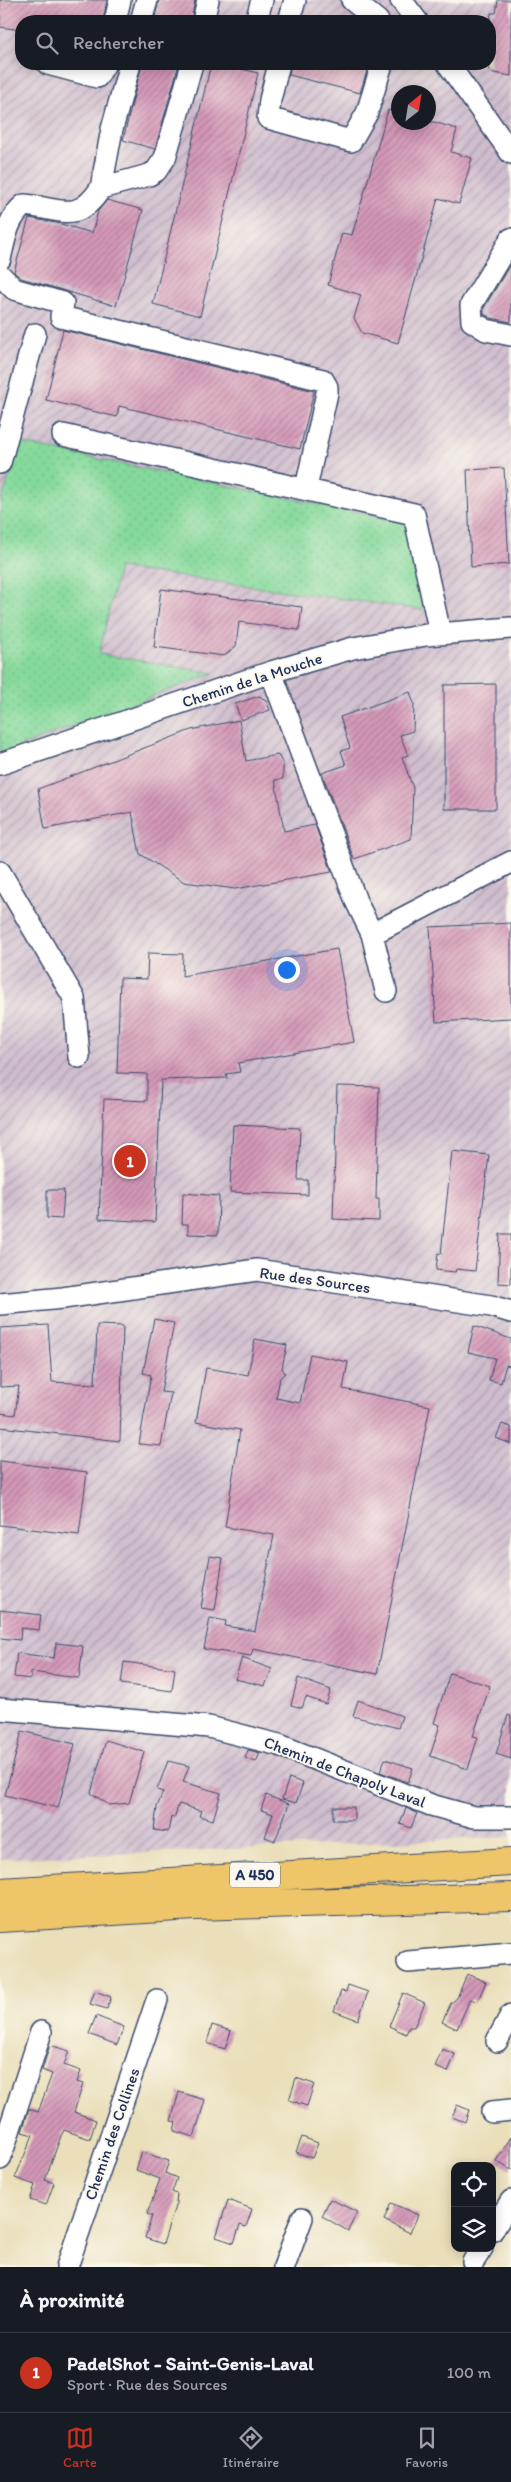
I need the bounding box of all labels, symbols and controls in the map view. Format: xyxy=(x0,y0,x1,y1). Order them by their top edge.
search box xyxy=(15,15,496,70)
icon: search xyxy=(33,29,61,57)
text: Rechercher xyxy=(73,31,164,54)
north arrow xyxy=(391,85,436,130)
street label: Chemin de la Mouche xyxy=(180,648,324,712)
your location xyxy=(274,957,300,983)
pin: 1 xyxy=(114,1142,146,1180)
street label: Rue des Sources xyxy=(258,1263,372,1297)
street label: Chemin de Chapoly Laval xyxy=(261,1732,429,1812)
road number: A 450 xyxy=(230,1862,280,1888)
street label: Chemin des Collines xyxy=(80,2065,144,2203)
map controls xyxy=(451,2162,496,2252)
button: locate xyxy=(451,2162,496,2207)
button: layers xyxy=(451,2207,496,2252)
text: À proximité xyxy=(20,2287,125,2312)
text: PadelShot - Saint-Genis-Laval xyxy=(67,2352,314,2375)
text: 1 xyxy=(32,2363,40,2382)
text: 100 m xyxy=(447,2363,491,2382)
text: Sport · Rue des Sources xyxy=(67,2375,227,2394)
tab: Carte xyxy=(63,2424,97,2471)
tab: Itinéraire xyxy=(223,2424,279,2471)
tab: Favoris xyxy=(405,2424,448,2471)

